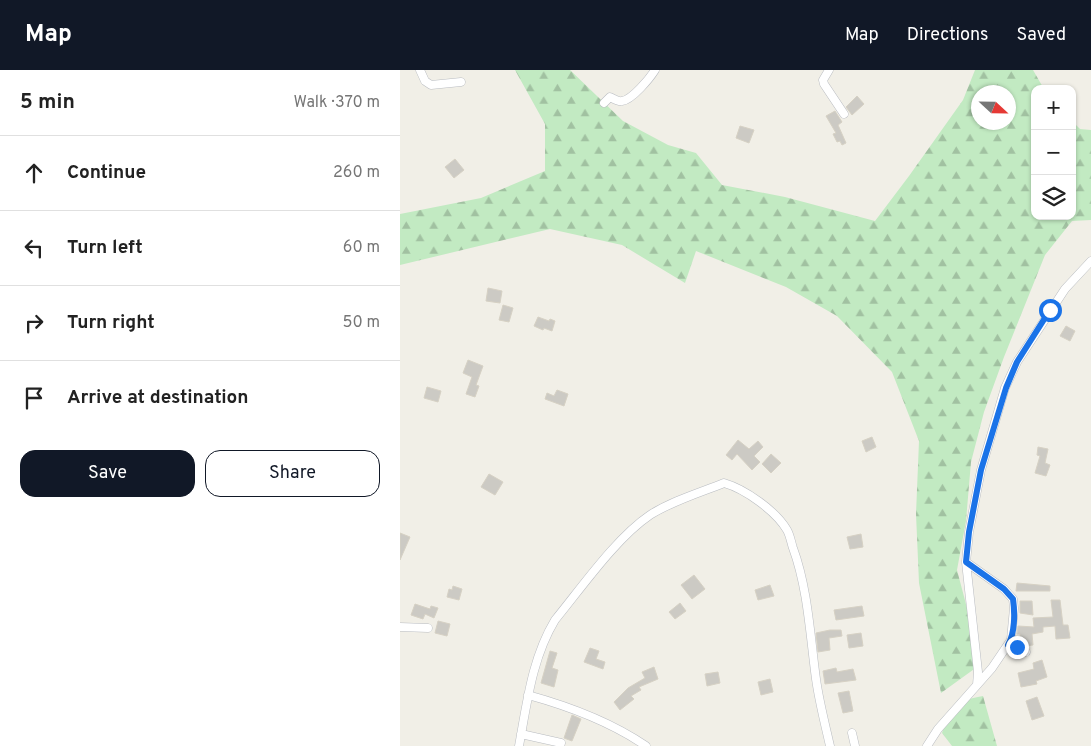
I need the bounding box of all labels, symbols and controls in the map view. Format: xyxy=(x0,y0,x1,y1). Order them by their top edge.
text: Map xyxy=(25,20,72,50)
text: Map xyxy=(845,24,879,47)
text: Directions xyxy=(907,24,989,47)
text: Saved xyxy=(1017,24,1066,47)
north arrow xyxy=(971,85,1016,130)
map controls xyxy=(1031,85,1076,220)
button: + xyxy=(1031,85,1076,130)
text: 5 min xyxy=(20,89,75,116)
text: Walk · 370 m xyxy=(293,93,380,113)
button: − xyxy=(1031,130,1076,175)
icon: ahead xyxy=(20,159,48,187)
text: Continue xyxy=(67,161,146,185)
text: 260 m xyxy=(333,163,380,183)
button: layers xyxy=(1031,175,1076,220)
icon: left xyxy=(20,234,48,262)
text: Turn left xyxy=(67,236,143,260)
text: 60 m xyxy=(343,238,380,258)
route start xyxy=(1039,299,1062,322)
icon: right xyxy=(20,309,48,337)
text: Turn right xyxy=(67,311,155,335)
text: 50 m xyxy=(343,313,380,333)
icon: arrive xyxy=(20,384,48,412)
text: Arrive at destination xyxy=(67,386,248,410)
button: Save xyxy=(20,450,195,497)
button: Share xyxy=(205,450,380,497)
route end xyxy=(1006,636,1029,659)

